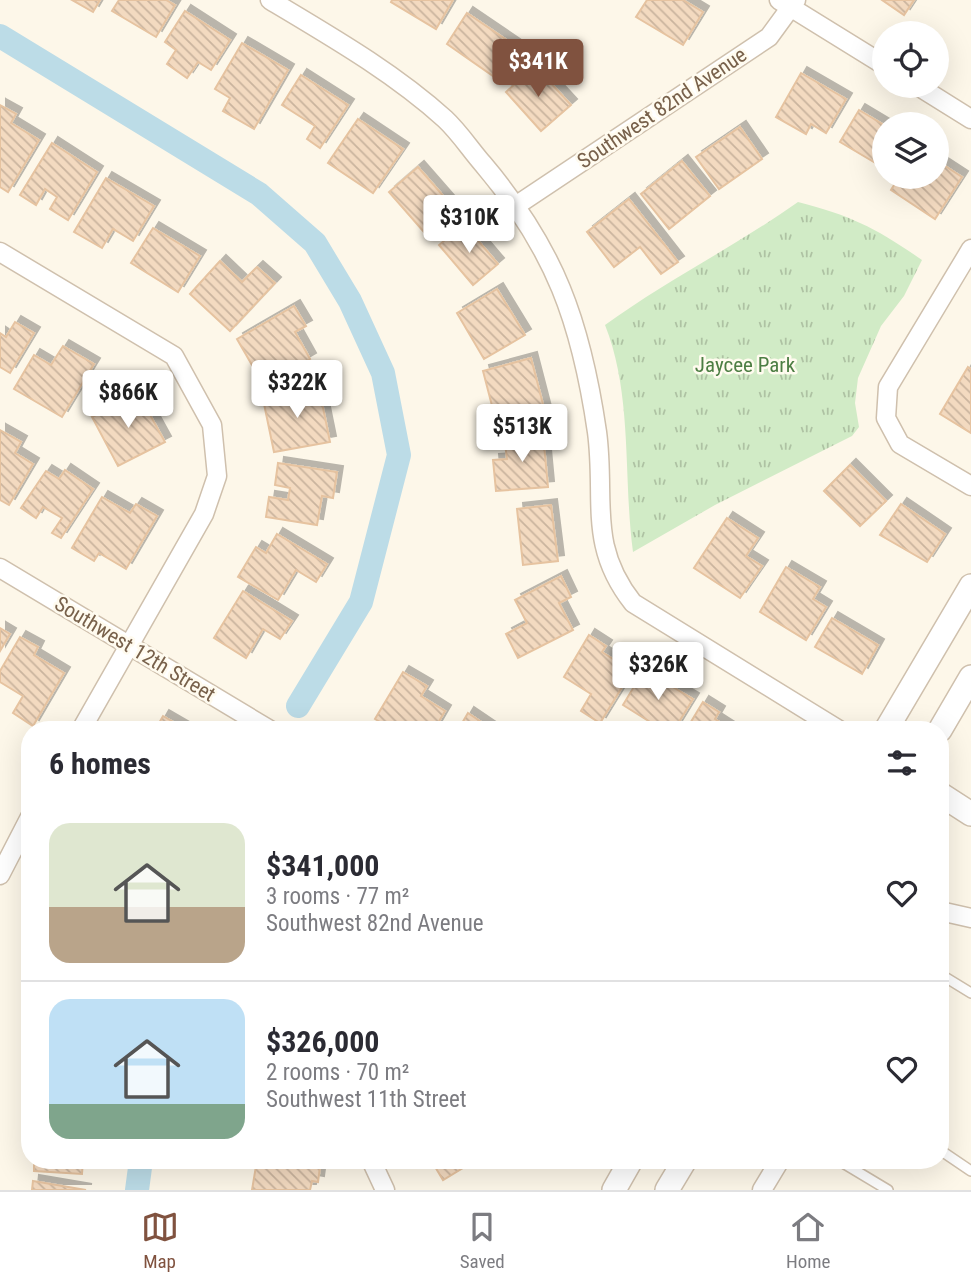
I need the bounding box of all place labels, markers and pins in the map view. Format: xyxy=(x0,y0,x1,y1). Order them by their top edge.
pin: $341K xyxy=(489,40,587,99)
pin: $310K xyxy=(420,196,518,255)
pin: $322K xyxy=(248,360,346,420)
pin: $866K xyxy=(79,370,177,430)
pin: $513K xyxy=(473,405,571,464)
pin: $326K xyxy=(609,642,707,702)

